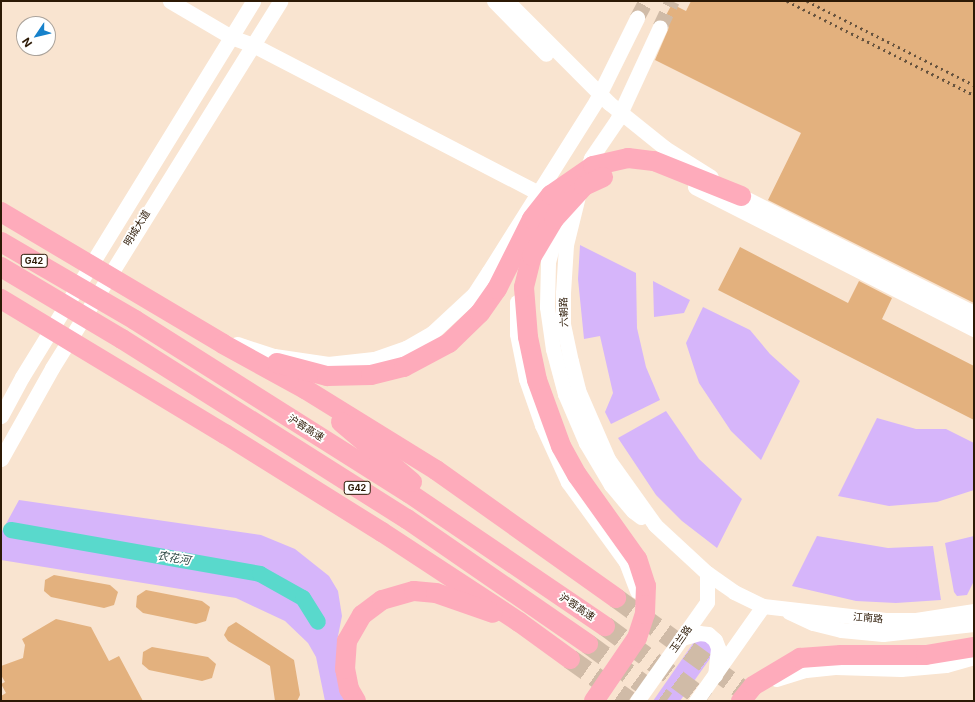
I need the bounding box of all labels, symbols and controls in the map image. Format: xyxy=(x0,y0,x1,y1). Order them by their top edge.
north arrow xyxy=(16,16,56,56)
text: N xyxy=(19,35,35,50)
street label: 明城大道 xyxy=(121,208,153,248)
road number: G42 xyxy=(20,254,48,268)
street label: 六朝路 xyxy=(557,297,571,327)
street label: 沪蓉高速 xyxy=(286,412,326,444)
road number: G42 xyxy=(343,481,371,495)
water label: 农花河 xyxy=(157,549,191,567)
street label: 沪蓉高速 xyxy=(557,591,597,623)
street label: 江南路 xyxy=(853,611,883,625)
street label: 玉兰路 xyxy=(667,623,695,655)

